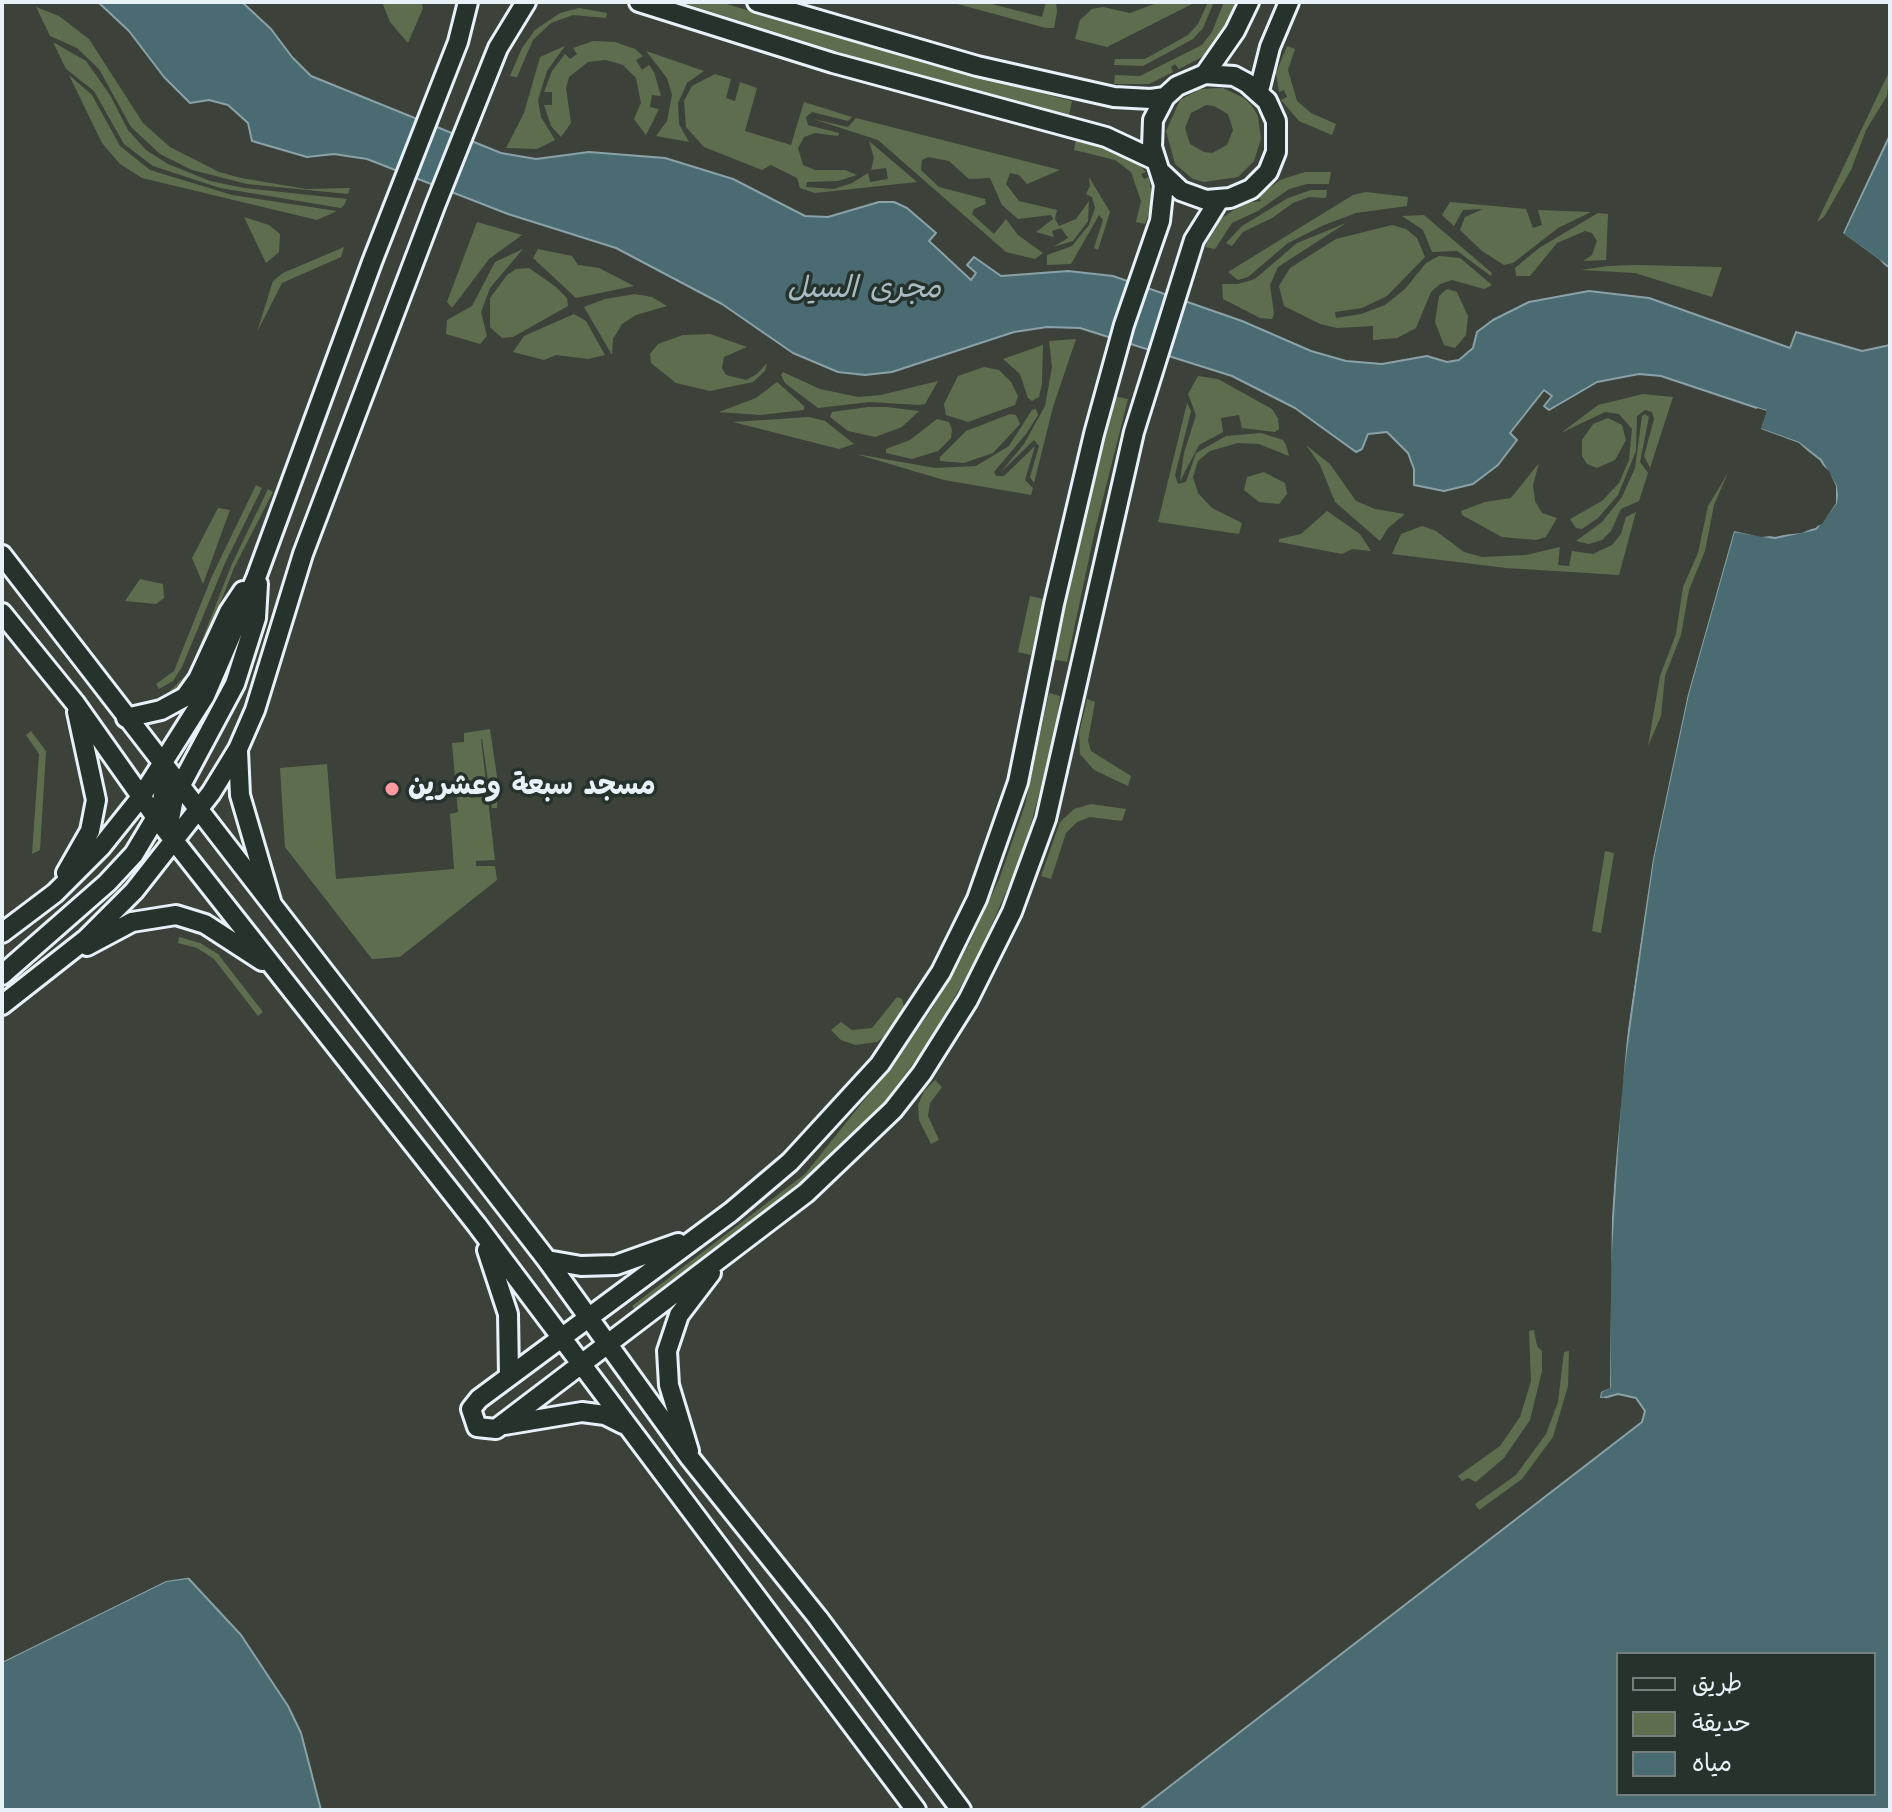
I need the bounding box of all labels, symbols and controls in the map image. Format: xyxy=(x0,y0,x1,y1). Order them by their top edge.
water label: مجرى السيل xyxy=(787,274,941,310)
place label: مسجد سبعة وعشرين xyxy=(408,772,656,806)
marker: مسجد سبعة وعشرين xyxy=(383,780,401,798)
legend xyxy=(1616,1652,1876,1796)
text: طريق xyxy=(1692,1665,1742,1704)
text: حديقة xyxy=(1692,1705,1751,1744)
text: مياه xyxy=(1692,1745,1732,1784)

